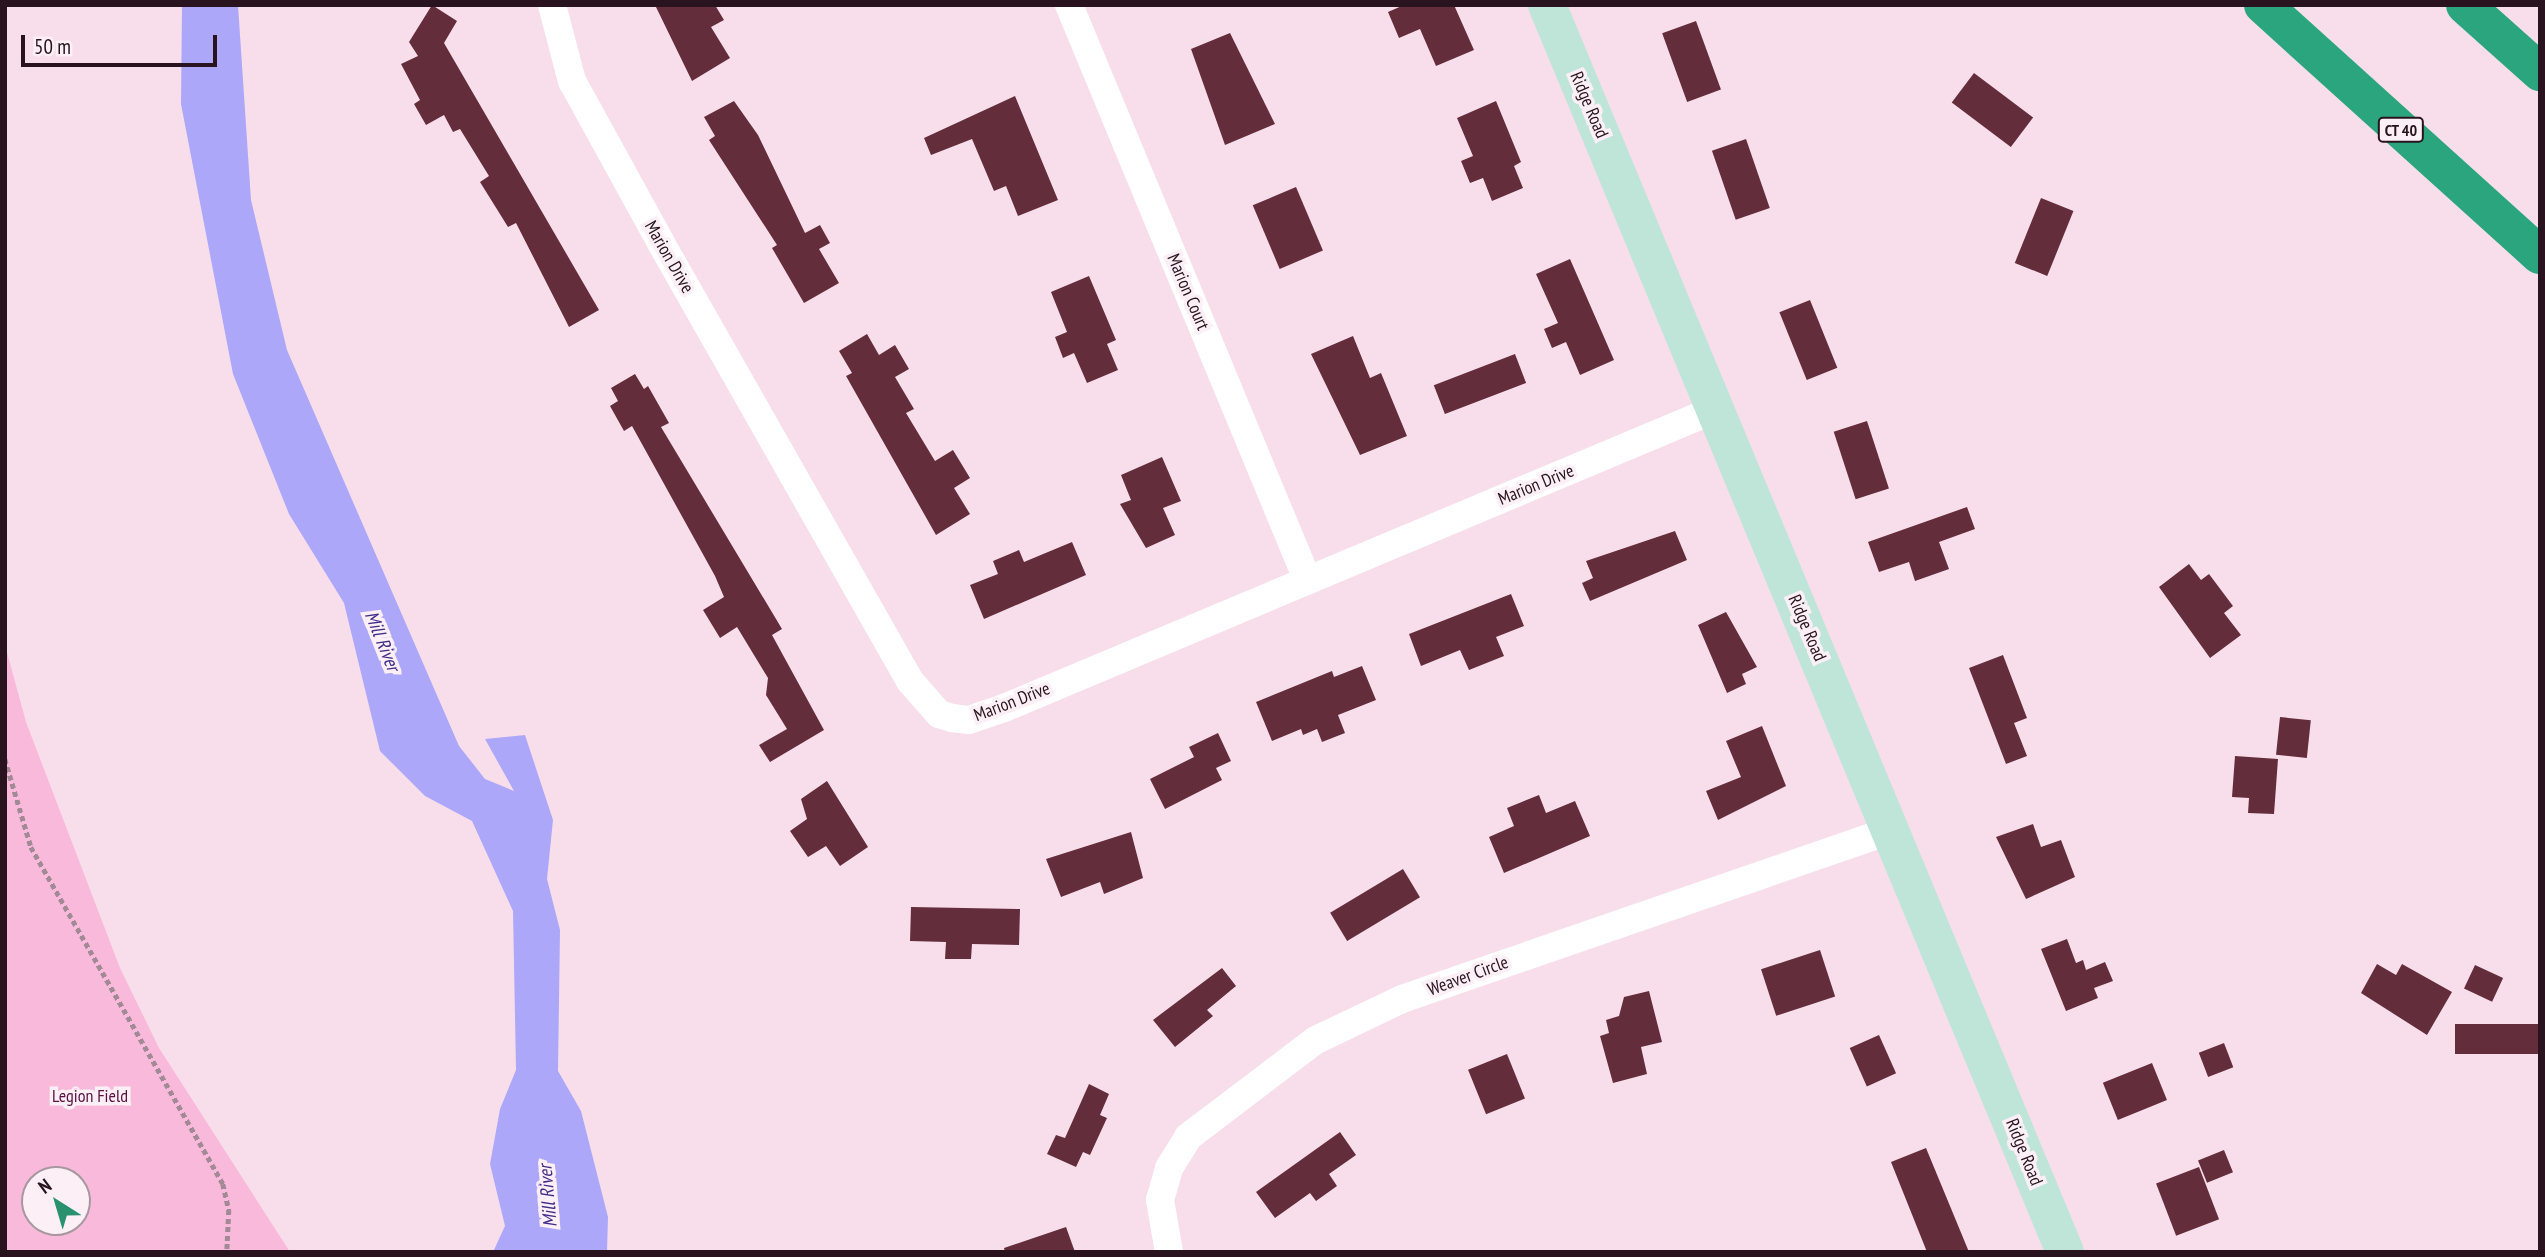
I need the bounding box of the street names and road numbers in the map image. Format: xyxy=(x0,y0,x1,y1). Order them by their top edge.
street label: Ridge Road xyxy=(1565,69,1613,141)
road number: CT 40 xyxy=(2376,118,2426,142)
street label: Marion Drive xyxy=(640,217,698,297)
street label: Marion Court xyxy=(1162,251,1214,333)
street label: Marion Drive xyxy=(1495,460,1577,510)
street label: Ridge Road xyxy=(1783,592,1831,664)
street label: Marion Drive xyxy=(971,678,1053,726)
street label: Weaver Circle xyxy=(1425,951,1511,1001)
street label: Ridge Road xyxy=(2001,1115,2047,1189)

